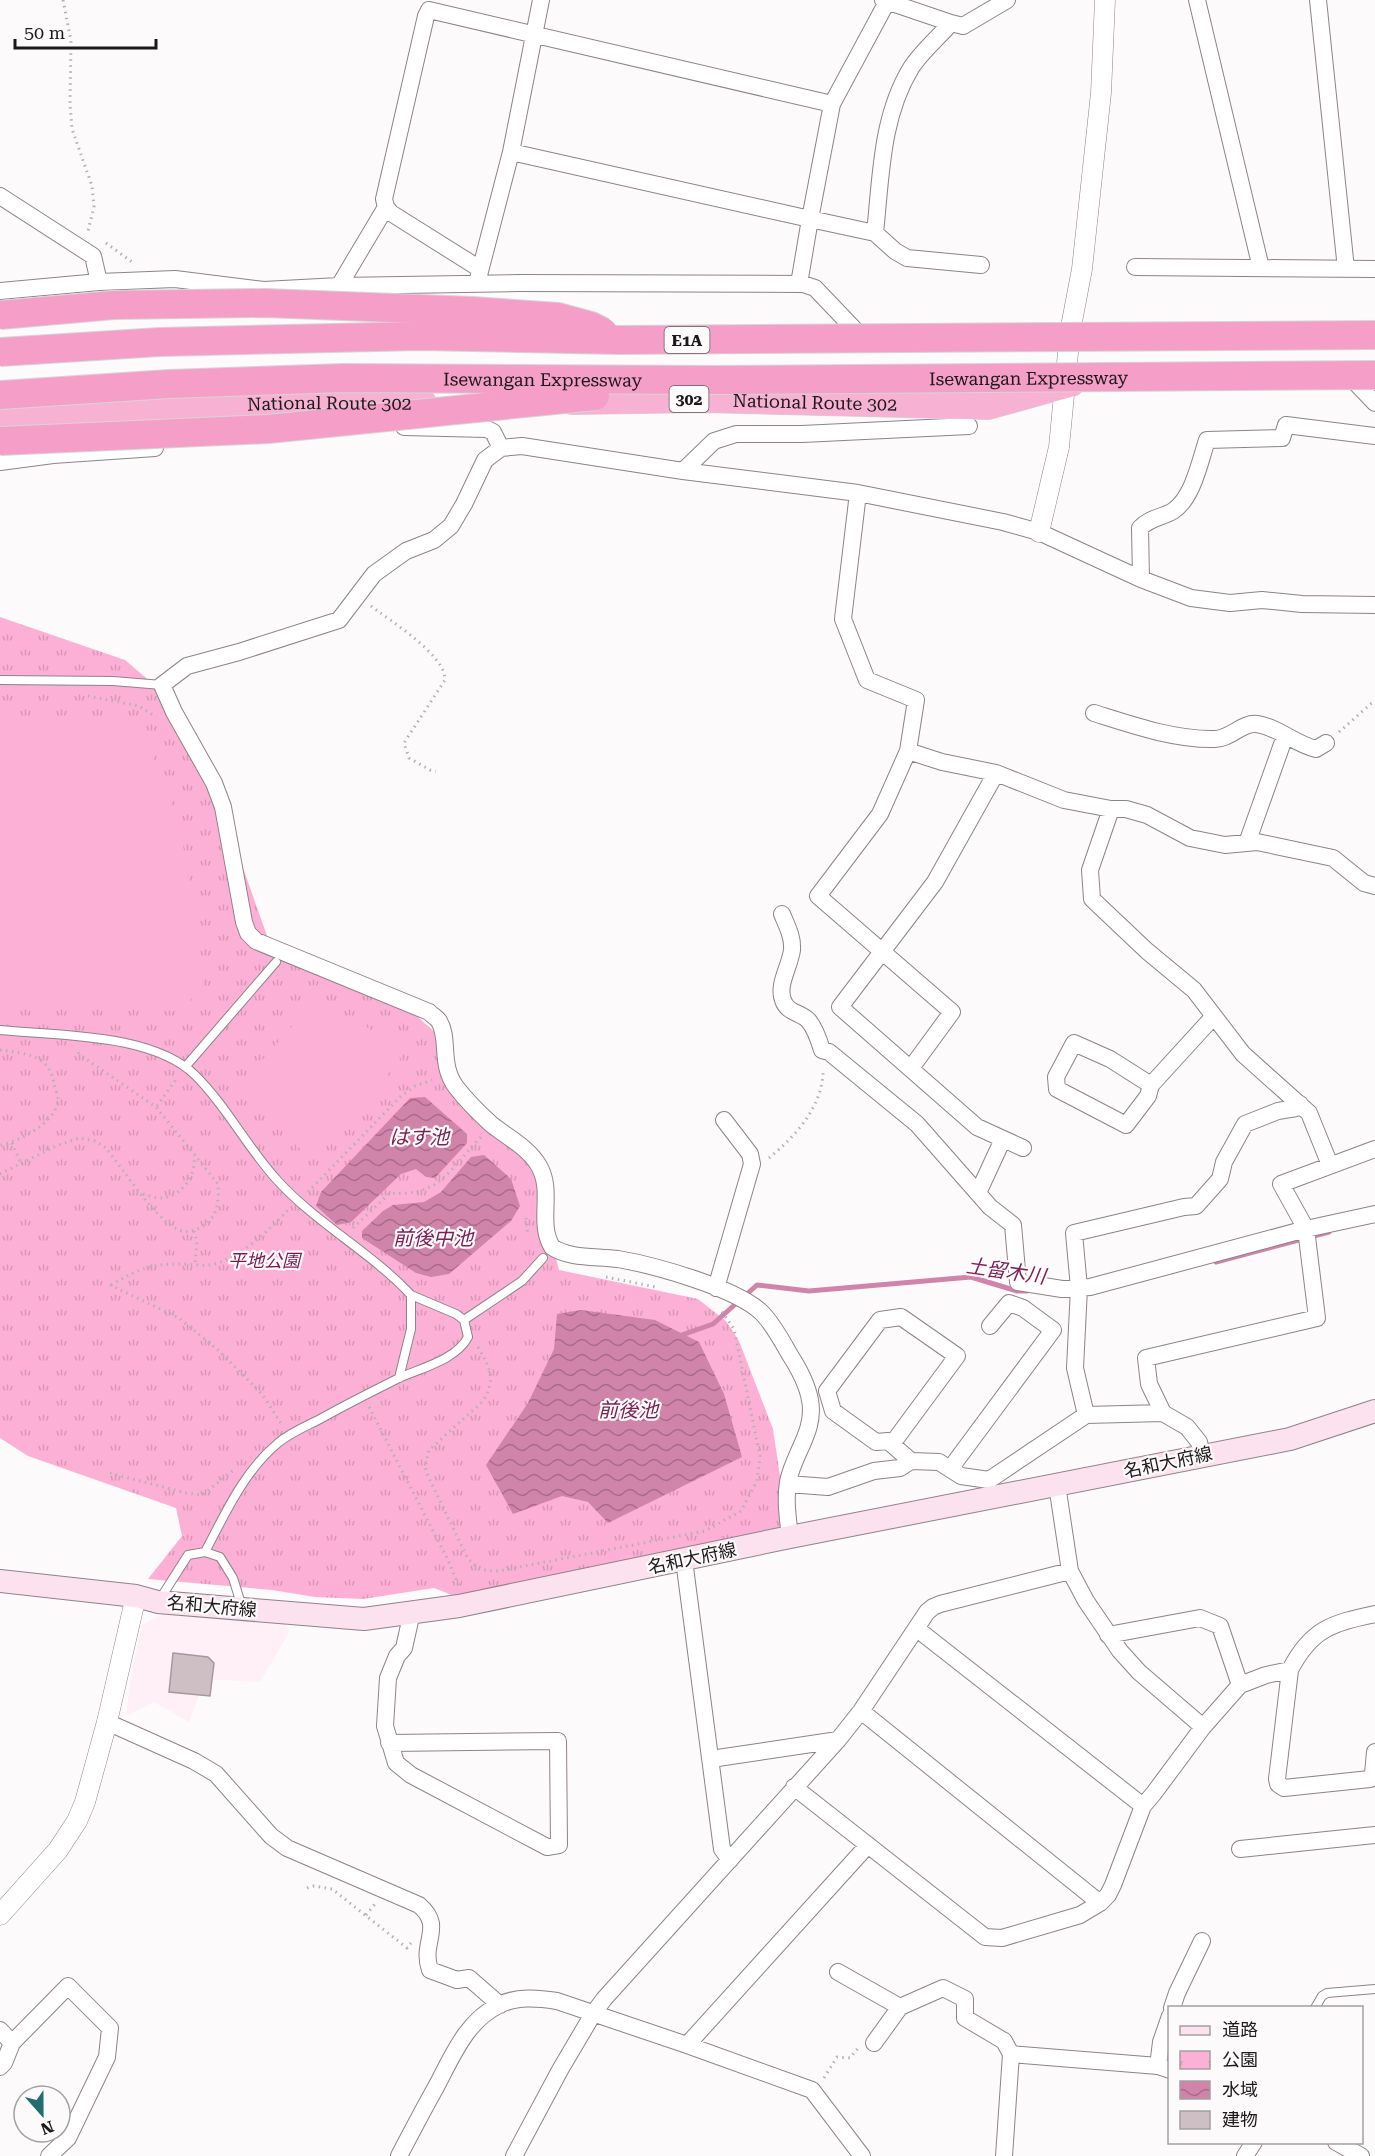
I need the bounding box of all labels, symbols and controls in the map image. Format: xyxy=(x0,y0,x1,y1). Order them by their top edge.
scale bar xyxy=(15,12,156,50)
text: 50 m xyxy=(24,22,65,43)
road number: E1A xyxy=(664,327,710,353)
street label: Isewangan Expressway xyxy=(929,366,1129,389)
street label: Isewangan Expressway xyxy=(443,368,643,390)
road number: 302 xyxy=(670,386,708,412)
street label: National Route 302 xyxy=(732,389,897,414)
street label: National Route 302 xyxy=(247,391,412,414)
water label: はす池 xyxy=(389,1125,451,1149)
water label: 前後中池 xyxy=(393,1226,475,1250)
park label: 平地公園 xyxy=(228,1250,303,1271)
water label: 土留木川 xyxy=(965,1254,1049,1289)
water label: 前後池 xyxy=(598,1398,660,1422)
street label: 名和大府線 xyxy=(1122,1442,1214,1482)
street label: 名和大府線 xyxy=(646,1538,738,1578)
street label: 名和大府線 xyxy=(166,1592,258,1620)
legend xyxy=(1168,2006,1363,2144)
text: 道路 xyxy=(1222,2019,1258,2040)
text: 公園 xyxy=(1222,2049,1258,2070)
text: 水域 xyxy=(1222,2079,1258,2100)
north arrow xyxy=(12,2084,72,2144)
text: 建物 xyxy=(1222,2109,1258,2130)
text: N xyxy=(38,2116,56,2139)

